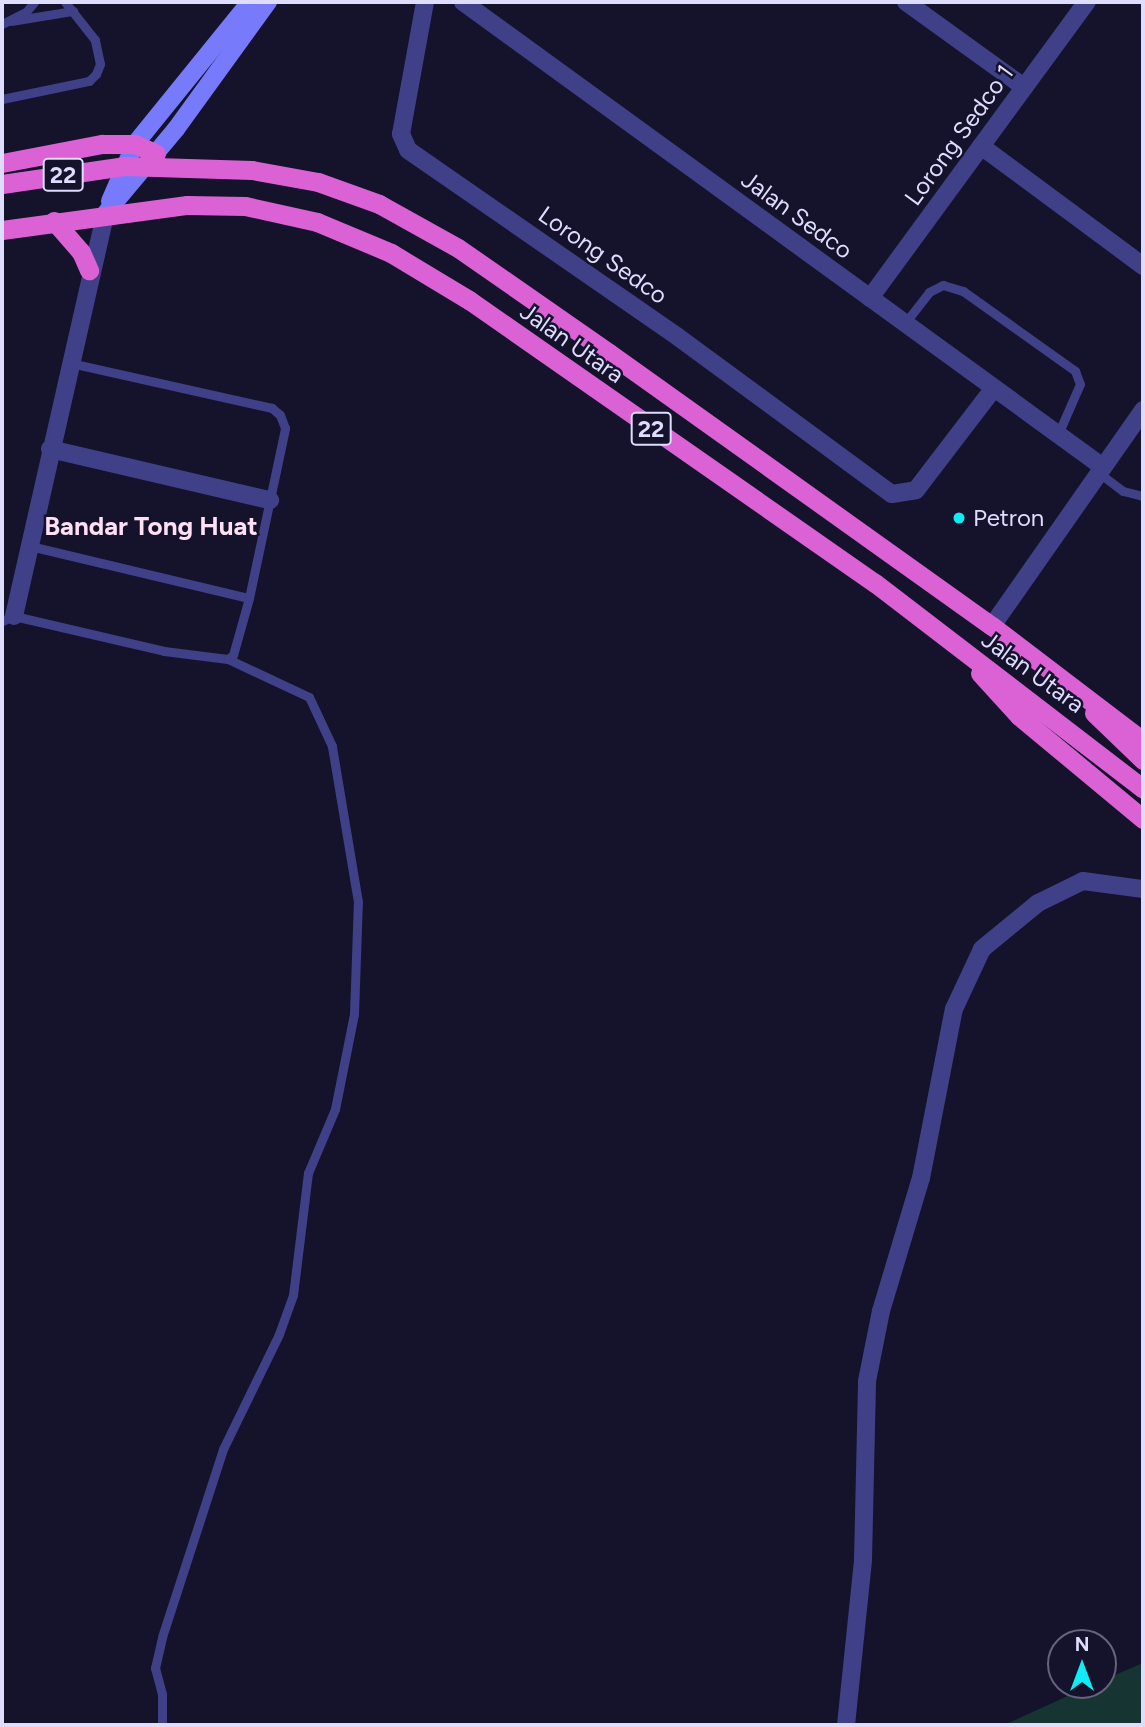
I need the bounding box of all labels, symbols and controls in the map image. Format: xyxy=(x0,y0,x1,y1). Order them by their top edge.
street label: Lorong Sedco 1 xyxy=(898,59,1020,211)
road number: 22 xyxy=(42,156,84,194)
street label: Jalan Sedco xyxy=(736,165,858,265)
street label: Lorong Sedco xyxy=(533,200,673,310)
street label: Jalan Utara xyxy=(515,297,629,389)
road number: 22 xyxy=(630,410,672,448)
place label: Petron xyxy=(973,504,1044,532)
marker: Petron xyxy=(951,510,967,526)
district label: Bandar Tong Huat xyxy=(44,511,258,543)
street label: Jalan Utara xyxy=(976,625,1090,719)
north arrow xyxy=(1047,1629,1117,1699)
text: N xyxy=(1075,1633,1089,1656)

